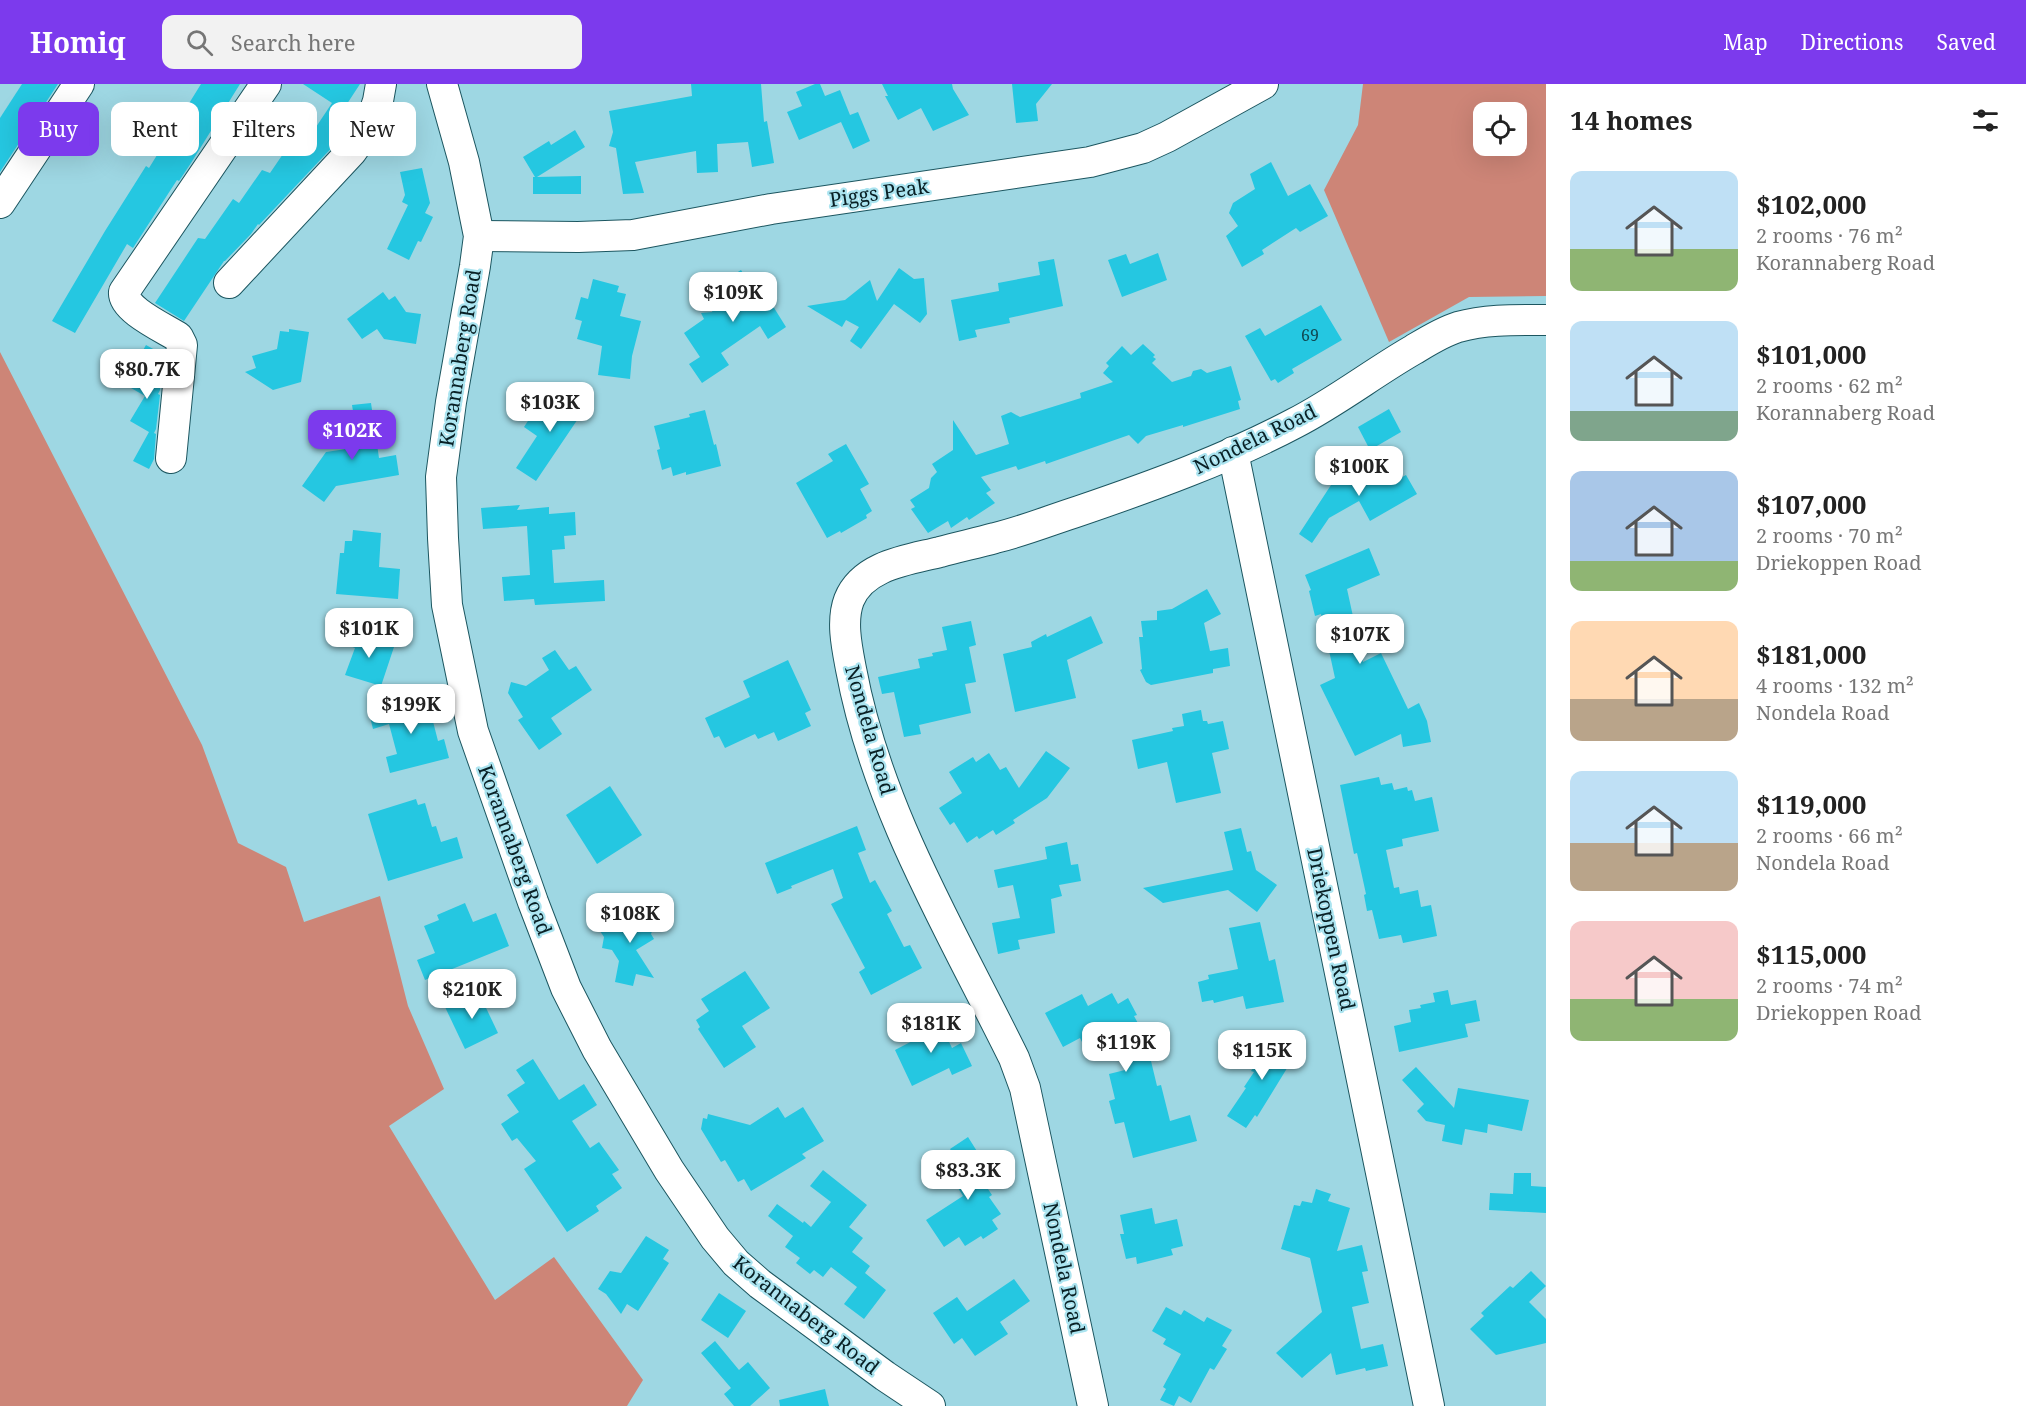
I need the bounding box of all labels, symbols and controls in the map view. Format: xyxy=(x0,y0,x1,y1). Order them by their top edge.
search box xyxy=(162,15,582,69)
text: Homiq xyxy=(30,23,126,61)
icon: search xyxy=(183,26,216,59)
text: Search here xyxy=(231,27,356,57)
text: Map xyxy=(1723,28,1768,56)
text: Directions xyxy=(1801,28,1903,56)
text: Saved xyxy=(1936,28,1996,56)
chip: Buy xyxy=(18,102,99,156)
chip: Rent xyxy=(111,102,199,156)
chip: Filters xyxy=(211,102,317,156)
chip: New xyxy=(329,102,416,156)
map controls xyxy=(1473,102,1527,156)
button: locate xyxy=(1473,102,1527,156)
text: 14 homes xyxy=(1570,102,1692,138)
icon: filters xyxy=(1969,104,2002,137)
street label: Piggs Peak xyxy=(828,172,931,213)
text: $102,000 xyxy=(1756,186,1866,222)
icon: home xyxy=(1618,195,1690,267)
text: 2 rooms · 76 m² xyxy=(1756,222,1903,249)
text: Korannaberg Road xyxy=(1756,249,1935,276)
street label: Korannaberg Road xyxy=(432,267,487,448)
pin: $109K xyxy=(691,272,775,323)
text: $109K xyxy=(703,278,763,305)
house number: 69 xyxy=(1301,324,1319,346)
text: $101,000 xyxy=(1756,336,1866,372)
icon: home xyxy=(1618,345,1690,417)
pin: $80.7K xyxy=(98,349,196,400)
text: $80.7K xyxy=(114,355,180,382)
text: 2 rooms · 62 m² xyxy=(1756,372,1903,399)
pin: $103K xyxy=(508,382,592,433)
text: $103K xyxy=(520,388,580,415)
street label: Nondela Road xyxy=(1189,397,1321,480)
text: Korannaberg Road xyxy=(1756,399,1935,426)
pin: $102K xyxy=(310,410,394,461)
text: $102K xyxy=(322,416,382,443)
pin: $100K xyxy=(1317,446,1401,497)
text: $100K xyxy=(1329,452,1389,479)
text: $107,000 xyxy=(1756,486,1866,522)
icon: home xyxy=(1618,495,1690,567)
text: 2 rooms · 70 m² xyxy=(1756,522,1903,549)
text: Driekoppen Road xyxy=(1756,549,1921,576)
pin: $101K xyxy=(327,608,411,659)
text: $101K xyxy=(339,614,399,641)
pin: $107K xyxy=(1318,614,1402,665)
text: $107K xyxy=(1330,620,1390,647)
text: $181,000 xyxy=(1756,636,1866,672)
icon: home xyxy=(1618,645,1690,717)
street label: Nondela Road xyxy=(839,662,902,798)
text: 4 rooms · 132 m² xyxy=(1756,672,1914,699)
pin: $199K xyxy=(369,684,453,735)
text: $199K xyxy=(381,690,441,717)
text: Nondela Road xyxy=(1756,699,1890,726)
street label: Korannaberg Road xyxy=(472,761,559,939)
text: $119,000 xyxy=(1756,786,1866,822)
icon: home xyxy=(1618,795,1690,867)
text: 2 rooms · 66 m² xyxy=(1756,822,1903,849)
street label: Driekoppen Road xyxy=(1301,845,1362,1013)
text: Nondela Road xyxy=(1756,849,1890,876)
pin: $108K xyxy=(588,893,672,944)
text: $108K xyxy=(600,899,660,926)
text: $115,000 xyxy=(1756,936,1866,972)
icon: home xyxy=(1618,945,1690,1017)
pin: $210K xyxy=(430,969,514,1020)
text: 2 rooms · 74 m² xyxy=(1756,972,1903,999)
text: $210K xyxy=(442,975,502,1002)
text: Driekoppen Road xyxy=(1756,999,1921,1026)
pin: $181K xyxy=(889,1003,973,1054)
text: $181K xyxy=(901,1009,961,1036)
pin: $119K xyxy=(1084,1022,1168,1073)
text: $119K xyxy=(1096,1028,1156,1055)
pin: $115K xyxy=(1220,1030,1304,1081)
text: $115K xyxy=(1232,1036,1292,1063)
pin: $83.3K xyxy=(919,1150,1017,1201)
text: $83.3K xyxy=(935,1156,1001,1183)
street label: Nondela Road xyxy=(1037,1200,1092,1336)
street label: Korannaberg Road xyxy=(727,1249,885,1380)

